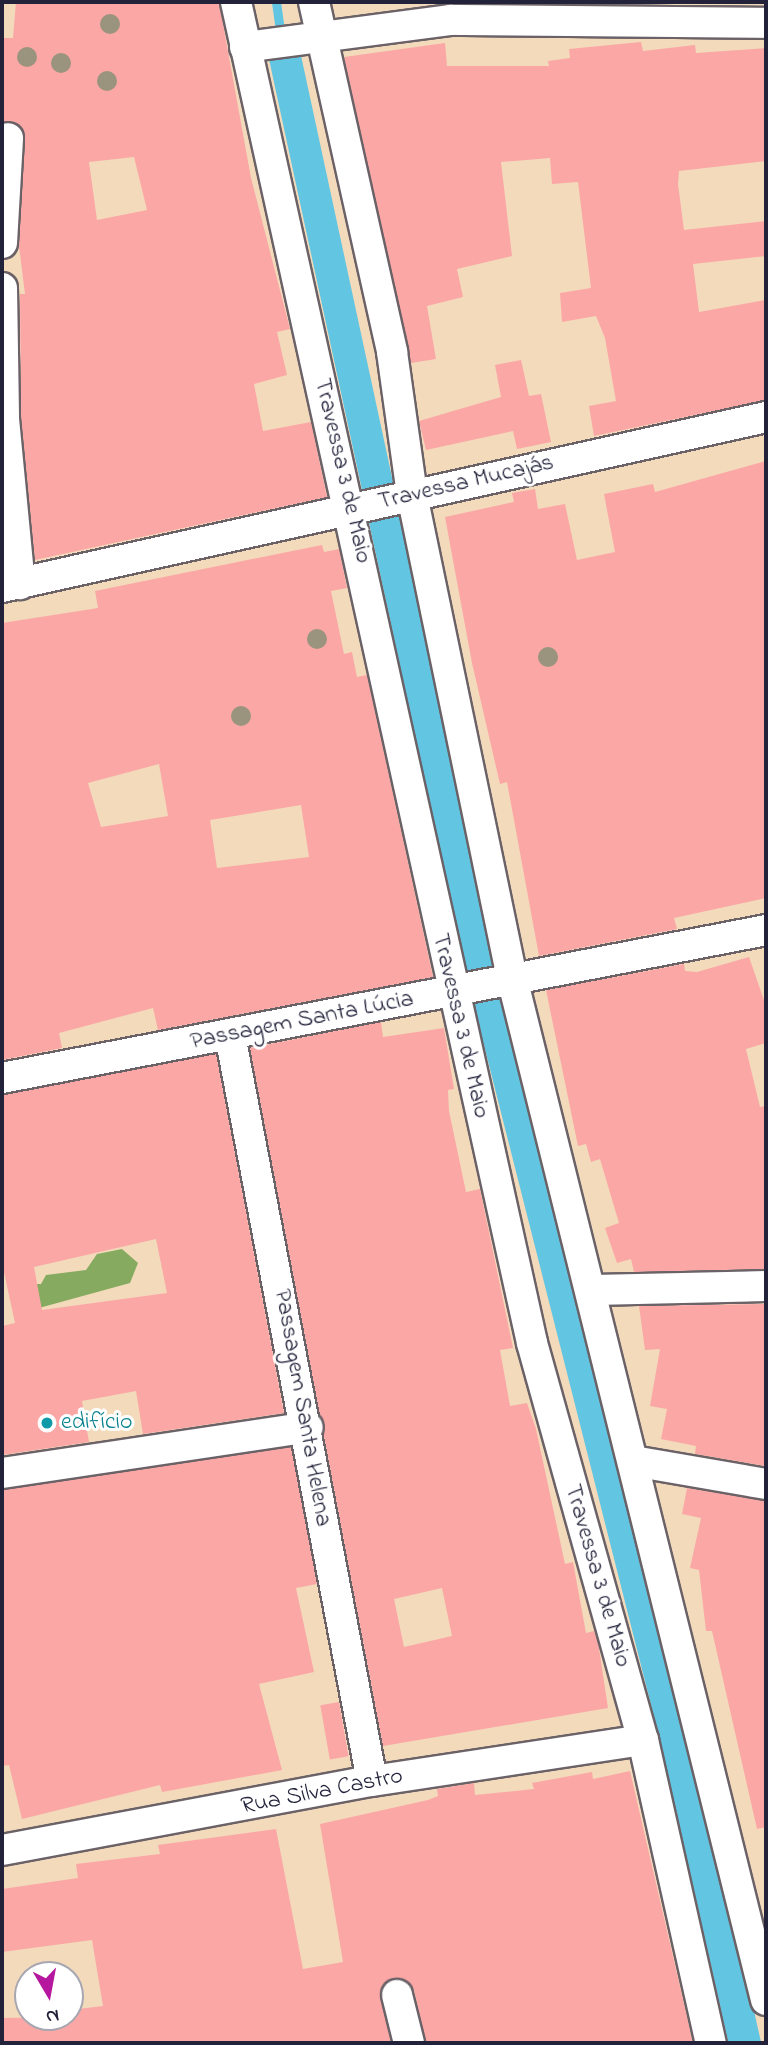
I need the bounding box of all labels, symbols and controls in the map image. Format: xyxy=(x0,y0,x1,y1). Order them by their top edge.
street label: Travessa 3 de Maio xyxy=(307,376,377,566)
street label: Travessa Mucajás xyxy=(375,449,557,517)
street label: Travessa 3 de Maio xyxy=(425,931,495,1121)
street label: Passagem Santa Lúcia xyxy=(188,985,416,1057)
street label: Passagem Santa Helena xyxy=(267,1287,337,1529)
place label: edifício xyxy=(61,1409,132,1437)
marker: edifício xyxy=(39,1415,55,1431)
street label: Travessa 3 de Maio xyxy=(557,1481,637,1671)
street label: Rua Silva Castro xyxy=(239,1762,405,1822)
north arrow xyxy=(14,1961,84,2031)
text: N xyxy=(44,2001,61,2030)

